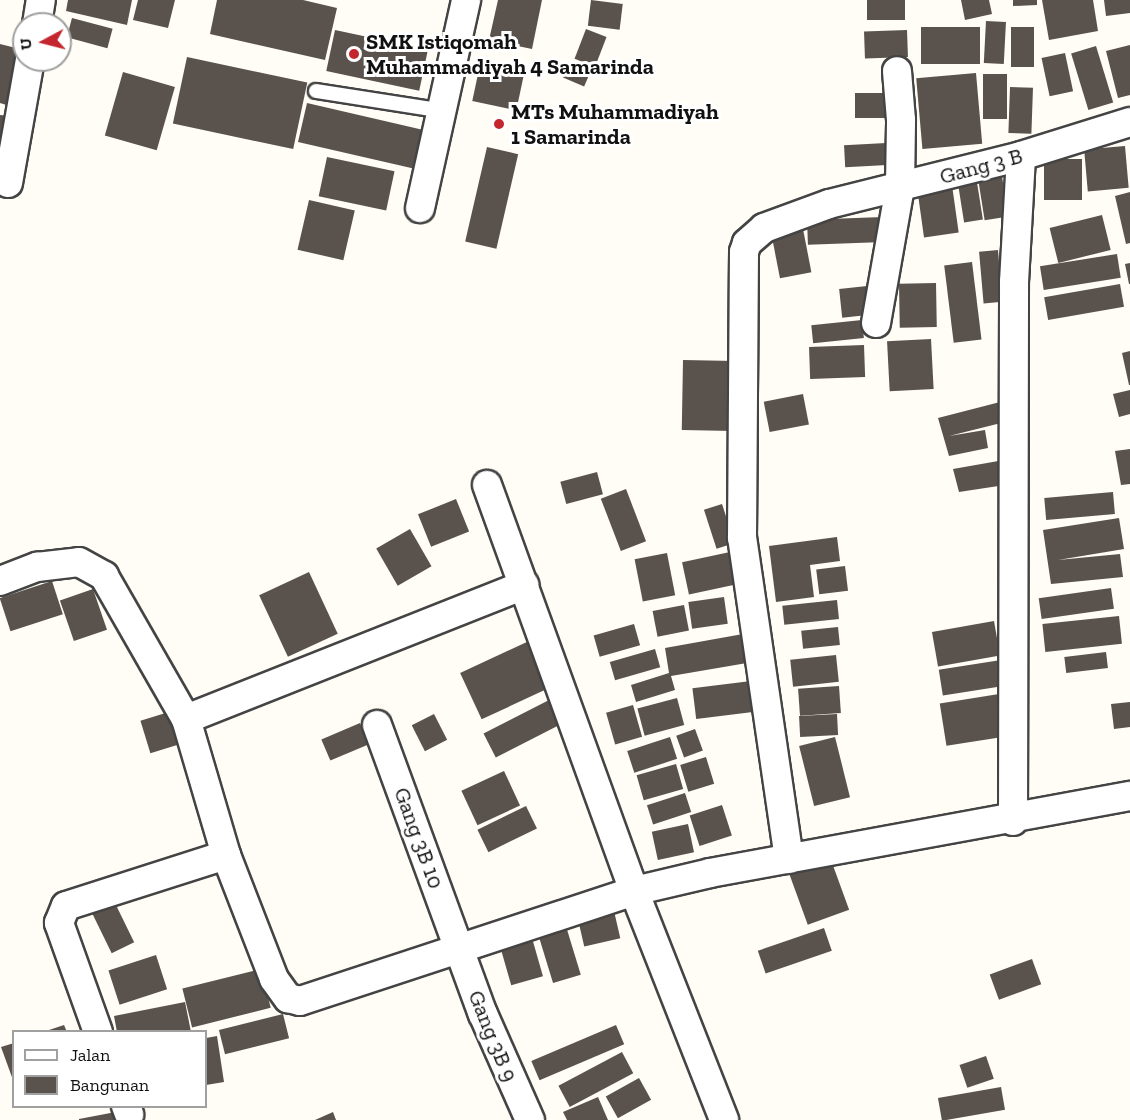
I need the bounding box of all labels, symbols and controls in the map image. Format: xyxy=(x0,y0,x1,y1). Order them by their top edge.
north arrow xyxy=(12,12,72,72)
place label: SMK Istiqomah Muhammadiyah 4 Samarinda xyxy=(366,28,654,80)
text: U xyxy=(15,37,36,51)
marker: SMK Istiqomah Muhammadiyah 4 Samarinda xyxy=(347,47,361,61)
place label: MTs Muhammadiyah 1 Samarinda xyxy=(511,98,719,150)
marker: MTs Muhammadiyah 1 Samarinda xyxy=(492,117,506,131)
street label: Gang 3 B xyxy=(937,142,1025,190)
street label: Gang 3B 10 xyxy=(389,784,449,892)
street label: Gang 3B 9 xyxy=(463,986,523,1086)
legend xyxy=(12,1030,207,1108)
text: Jalan xyxy=(70,1044,110,1066)
text: Bangunan xyxy=(70,1074,149,1096)

